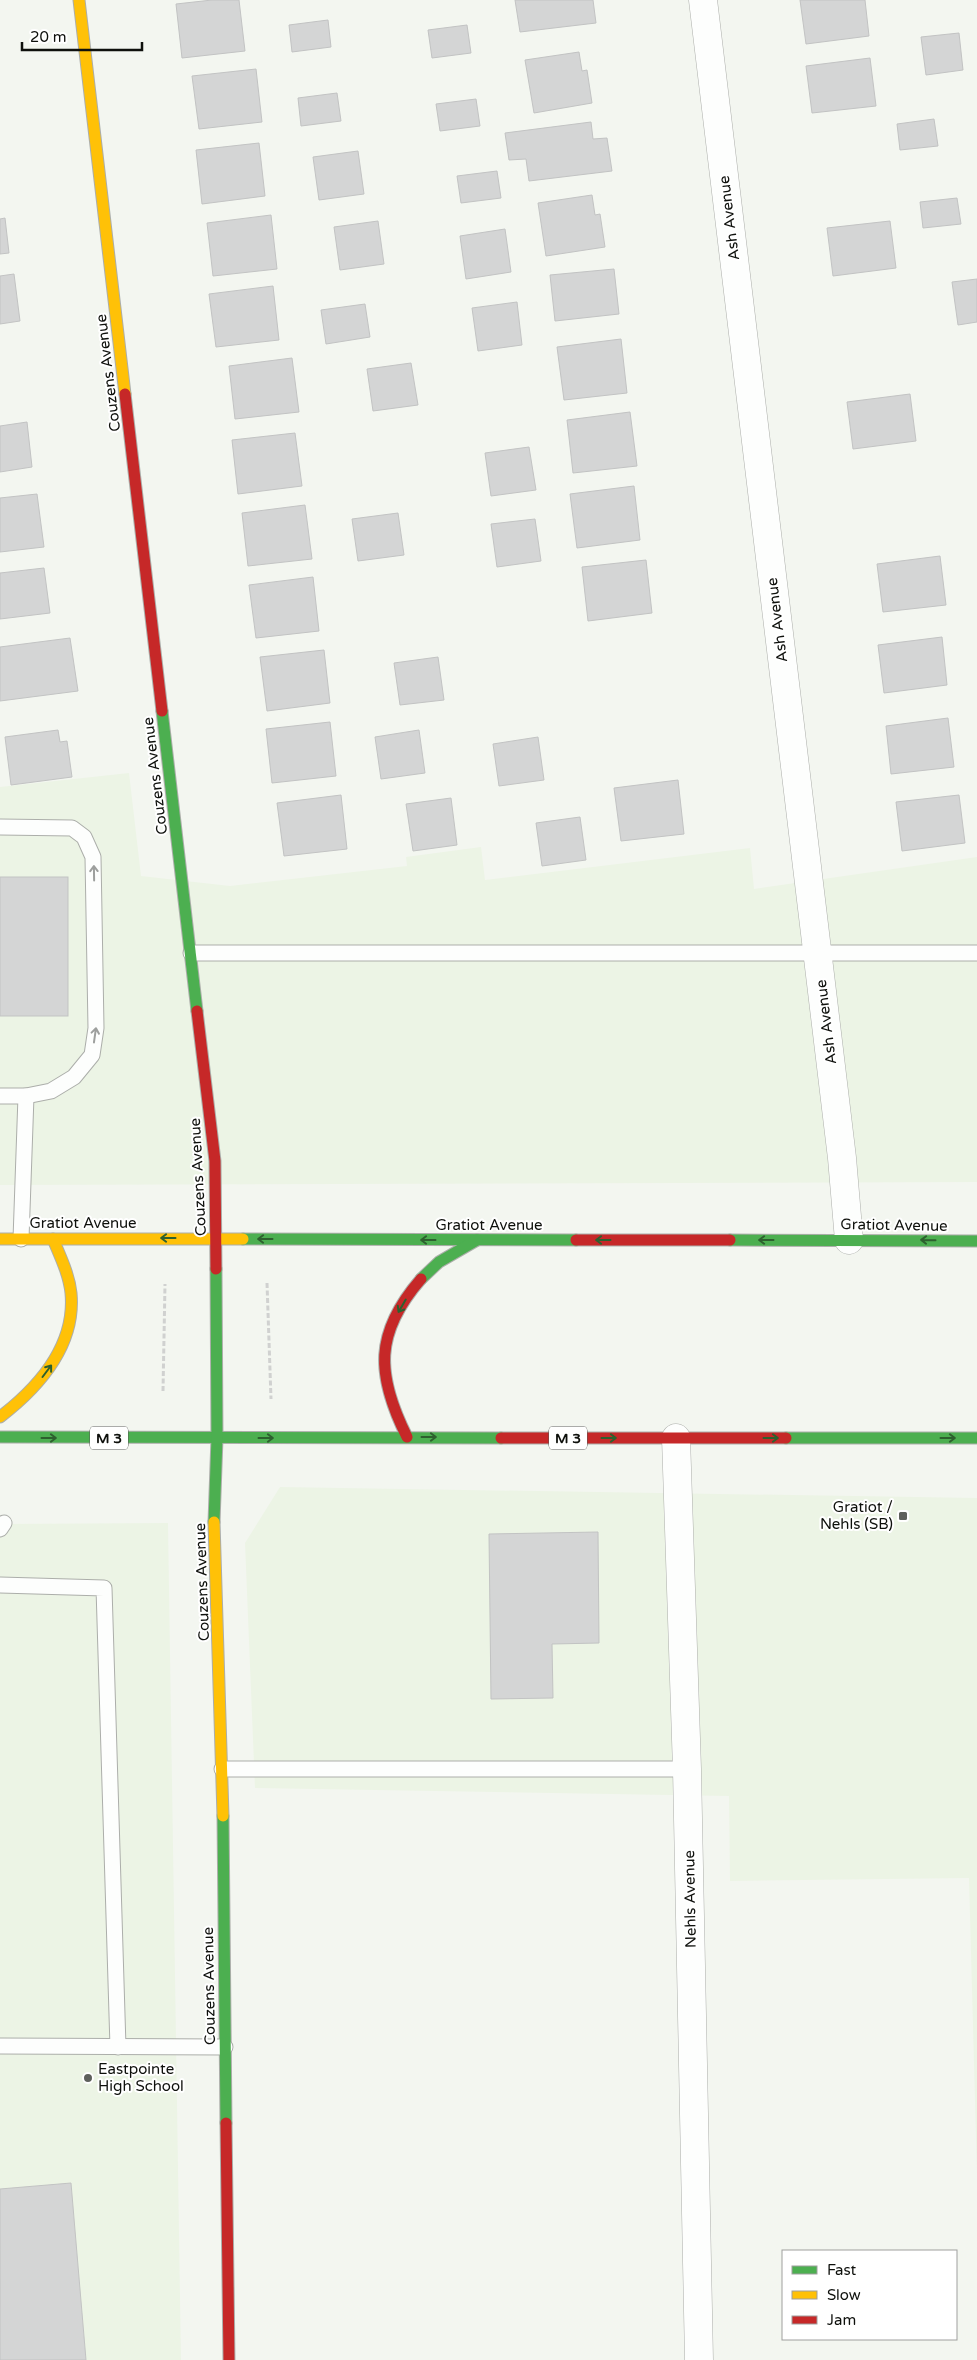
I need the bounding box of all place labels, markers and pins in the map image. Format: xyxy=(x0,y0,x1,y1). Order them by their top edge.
place label: Gratiot / Nehls (SB) xyxy=(820,1498,893,1533)
marker: Gratiot / Nehls (SB) xyxy=(897,1510,909,1522)
place label: Eastpointe High School xyxy=(98,2060,184,2095)
marker: Eastpointe High School xyxy=(82,2072,94,2084)

